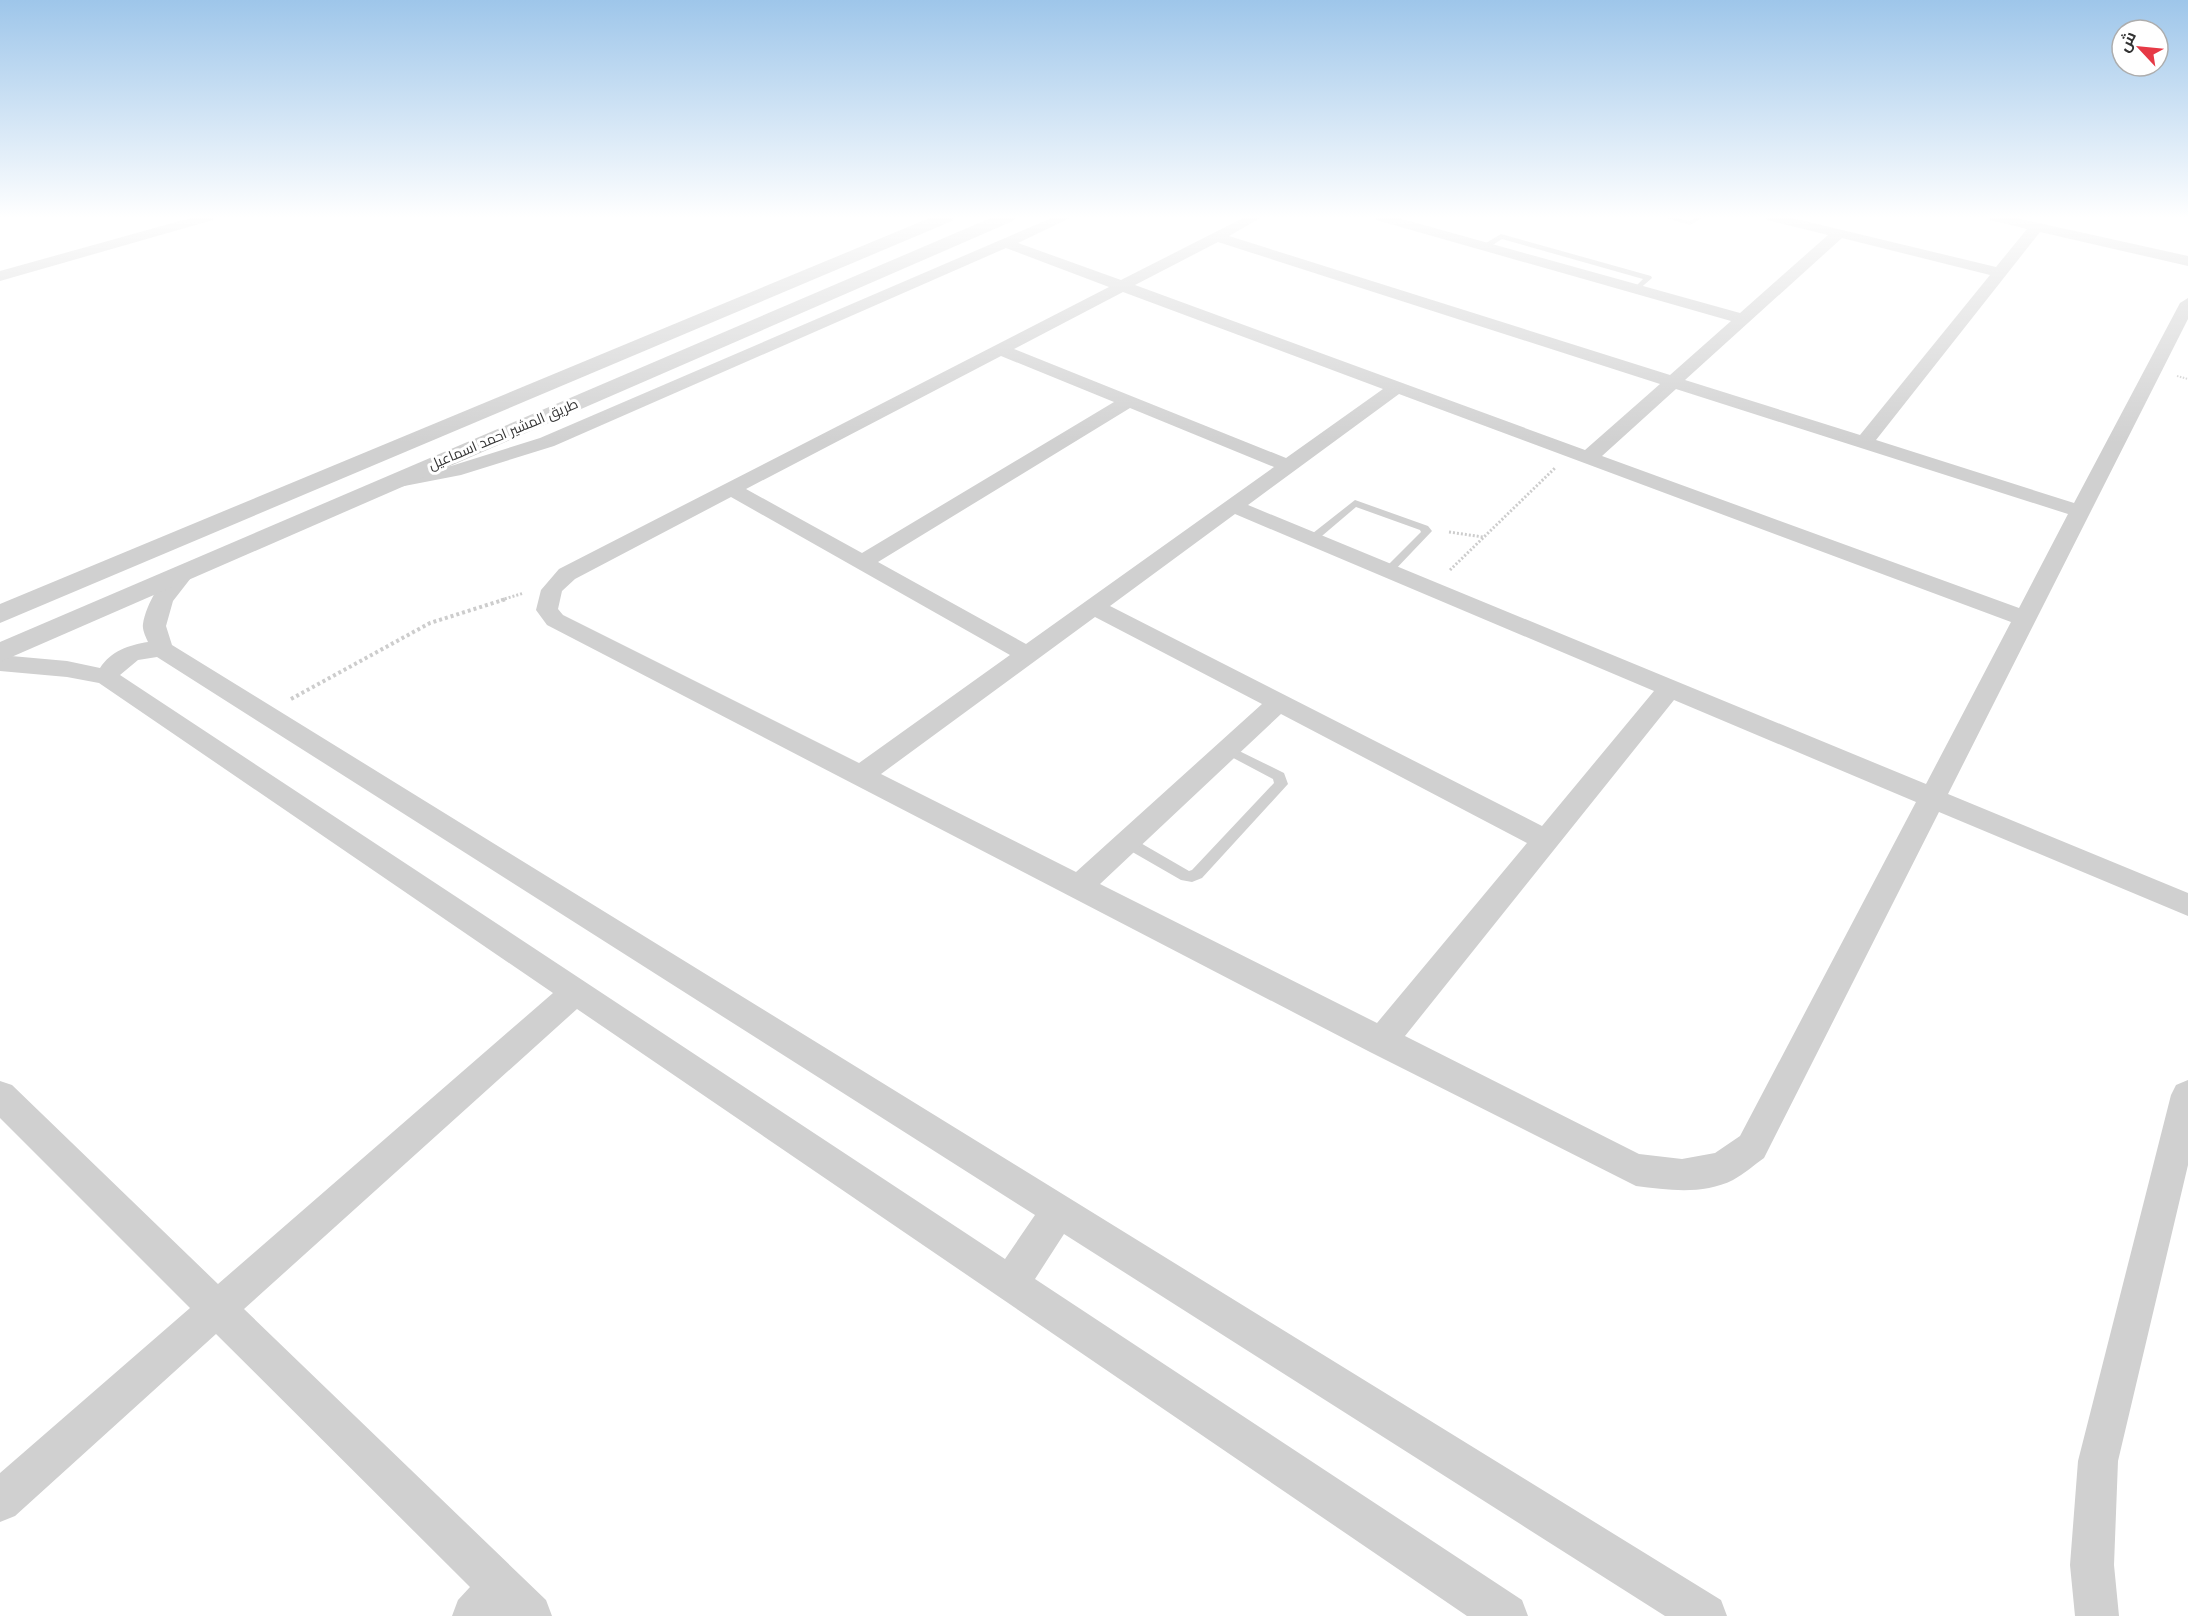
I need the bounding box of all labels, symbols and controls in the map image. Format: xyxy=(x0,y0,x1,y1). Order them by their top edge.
north arrow xyxy=(2110,18,2170,78)
text: ش xyxy=(2113,28,2140,55)
street label: طريق المشير احمد اسماعيل xyxy=(425,394,581,474)

